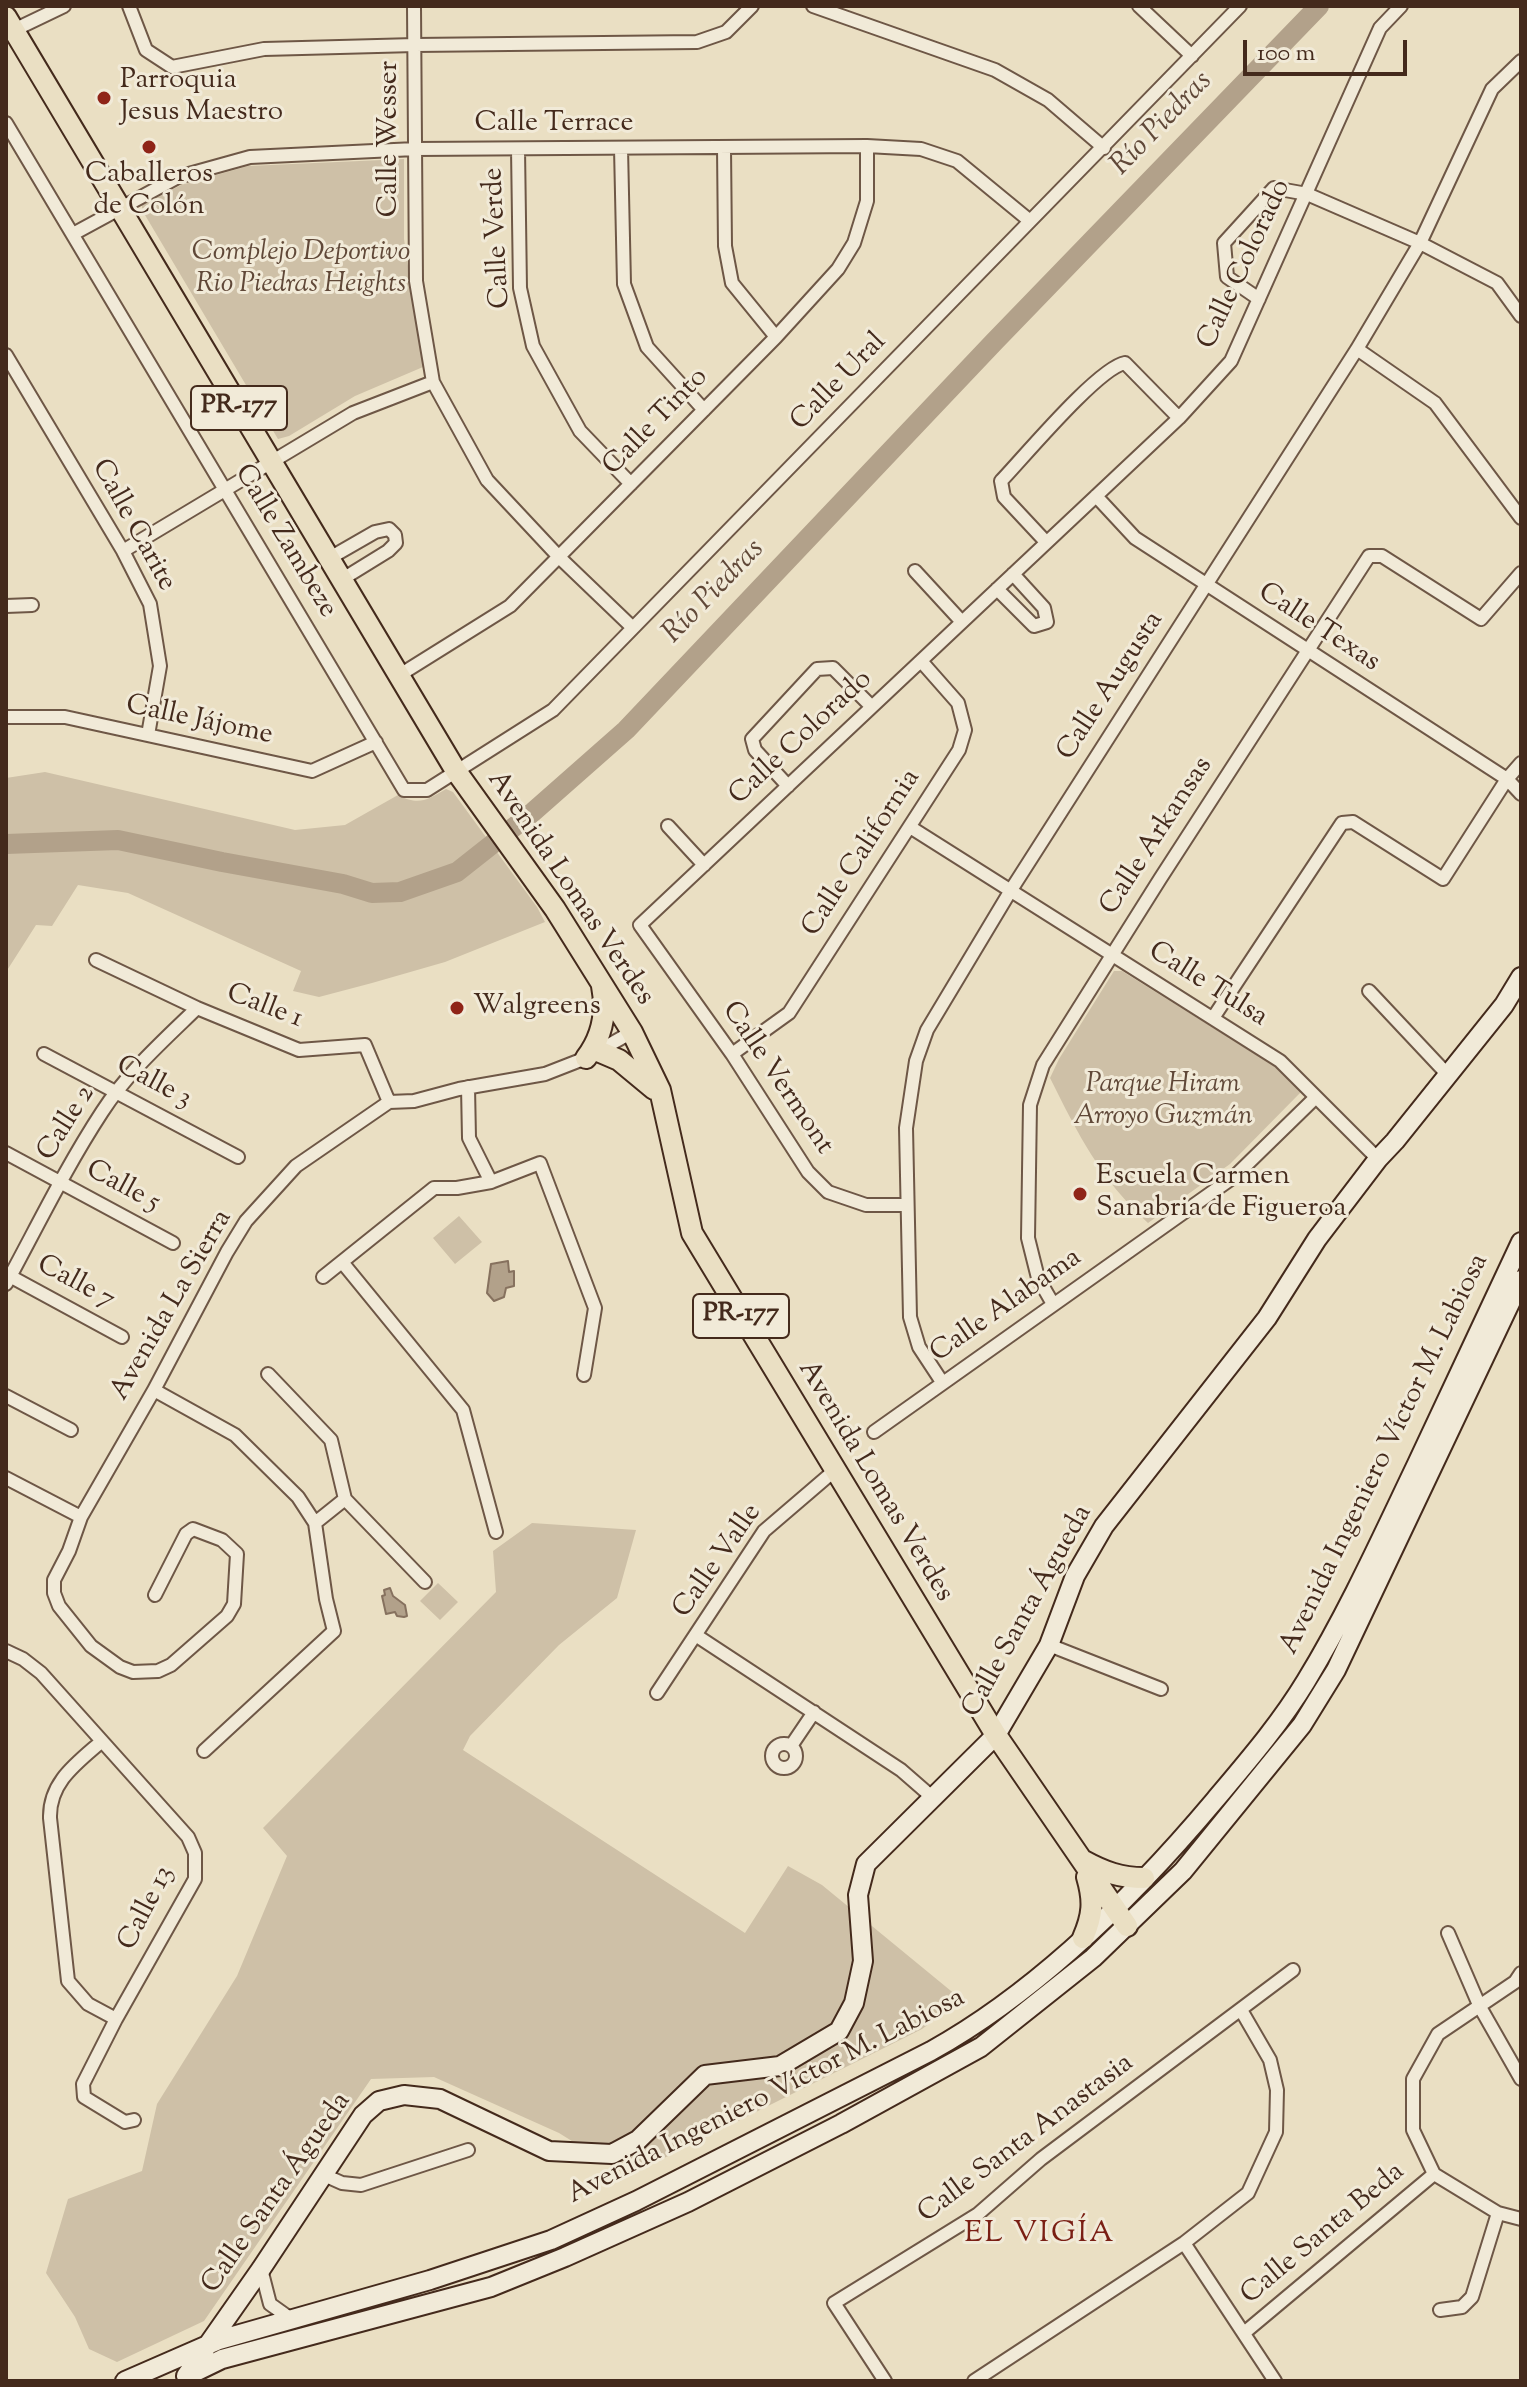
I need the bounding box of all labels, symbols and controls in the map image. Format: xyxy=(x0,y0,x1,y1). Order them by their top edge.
scale bar xyxy=(1247,24,1411,74)
text: 100 m xyxy=(1257,37,1315,71)
street label: Calle Wesser xyxy=(374,61,408,217)
place label: Parroquia Jesus Maestro xyxy=(120,65,283,131)
water label: Río Piedras xyxy=(1105,65,1221,185)
marker: Parroquia Jesus Maestro xyxy=(95,89,113,107)
street label: Calle Terrace xyxy=(475,108,633,142)
marker: Caballeros de Colón xyxy=(140,138,158,156)
place label: Caballeros de Colón xyxy=(85,159,213,225)
street label: Calle Verde xyxy=(479,167,519,309)
street label: Calle Colorado xyxy=(1192,175,1300,355)
park label: Complejo Deportivo Rio Piedras Heights xyxy=(192,237,410,303)
street label: Calle Ural xyxy=(785,327,895,439)
street label: Calle Tinto xyxy=(597,362,717,484)
road number: PR-177 xyxy=(191,386,287,430)
street label: Calle Carite xyxy=(82,454,182,598)
street label: Calle Zambeze xyxy=(225,459,343,625)
water label: Río Piedras xyxy=(657,533,773,653)
street label: Calle Texas xyxy=(1251,577,1385,681)
street label: Calle Augusta xyxy=(1051,606,1173,768)
street label: Calle Colorado xyxy=(724,664,880,814)
street label: Calle Jájome xyxy=(123,690,275,754)
street label: Calle Arkansas xyxy=(1094,752,1222,922)
street label: Calle California xyxy=(796,764,930,944)
street label: Avenida Lomas Verdes xyxy=(478,765,660,1013)
street label: Calle Tulsa xyxy=(1141,936,1273,1036)
street label: Calle 1 xyxy=(221,978,307,1038)
place label: Walgreens xyxy=(473,991,601,1025)
street label: Calle Vermont xyxy=(713,996,839,1162)
marker: Walgreens xyxy=(448,999,466,1017)
street label: Calle 3 xyxy=(109,1050,197,1118)
park label: Parque Hiram Arroyo Guzmán xyxy=(1073,1069,1253,1135)
street label: Calle 2 xyxy=(32,1080,104,1168)
street label: Calle 5 xyxy=(79,1155,165,1221)
place label: Escuela Carmen Sanabria de Figueroa xyxy=(1096,1161,1346,1227)
marker: Escuela Carmen Sanabria de Figueroa xyxy=(1071,1185,1089,1203)
street label: Avenida La Sierra xyxy=(105,1205,241,1407)
street label: Calle Alabama xyxy=(925,1243,1089,1371)
street label: Avenida Ingeniero Víctor M. Labiosa xyxy=(1274,1249,1498,1661)
street label: Calle 7 xyxy=(30,1250,120,1318)
road number: PR-177 xyxy=(693,1294,789,1338)
street label: Avenida Lomas Verdes xyxy=(789,1355,959,1609)
street label: Calle Valle xyxy=(667,1498,771,1626)
street label: Calle Santa Águeda xyxy=(957,1500,1101,1724)
street label: Calle 13 xyxy=(113,1861,183,1957)
street label: Avenida Ingeniero Víctor M. Labiosa xyxy=(563,1983,971,2213)
street label: Calle Santa Anastasia xyxy=(913,2048,1141,2232)
street label: Calle Santa Águeda xyxy=(196,2087,360,2301)
street label: Calle Santa Beda xyxy=(1235,2157,1413,2313)
district label: EL VIGÍA xyxy=(964,2218,1116,2254)

